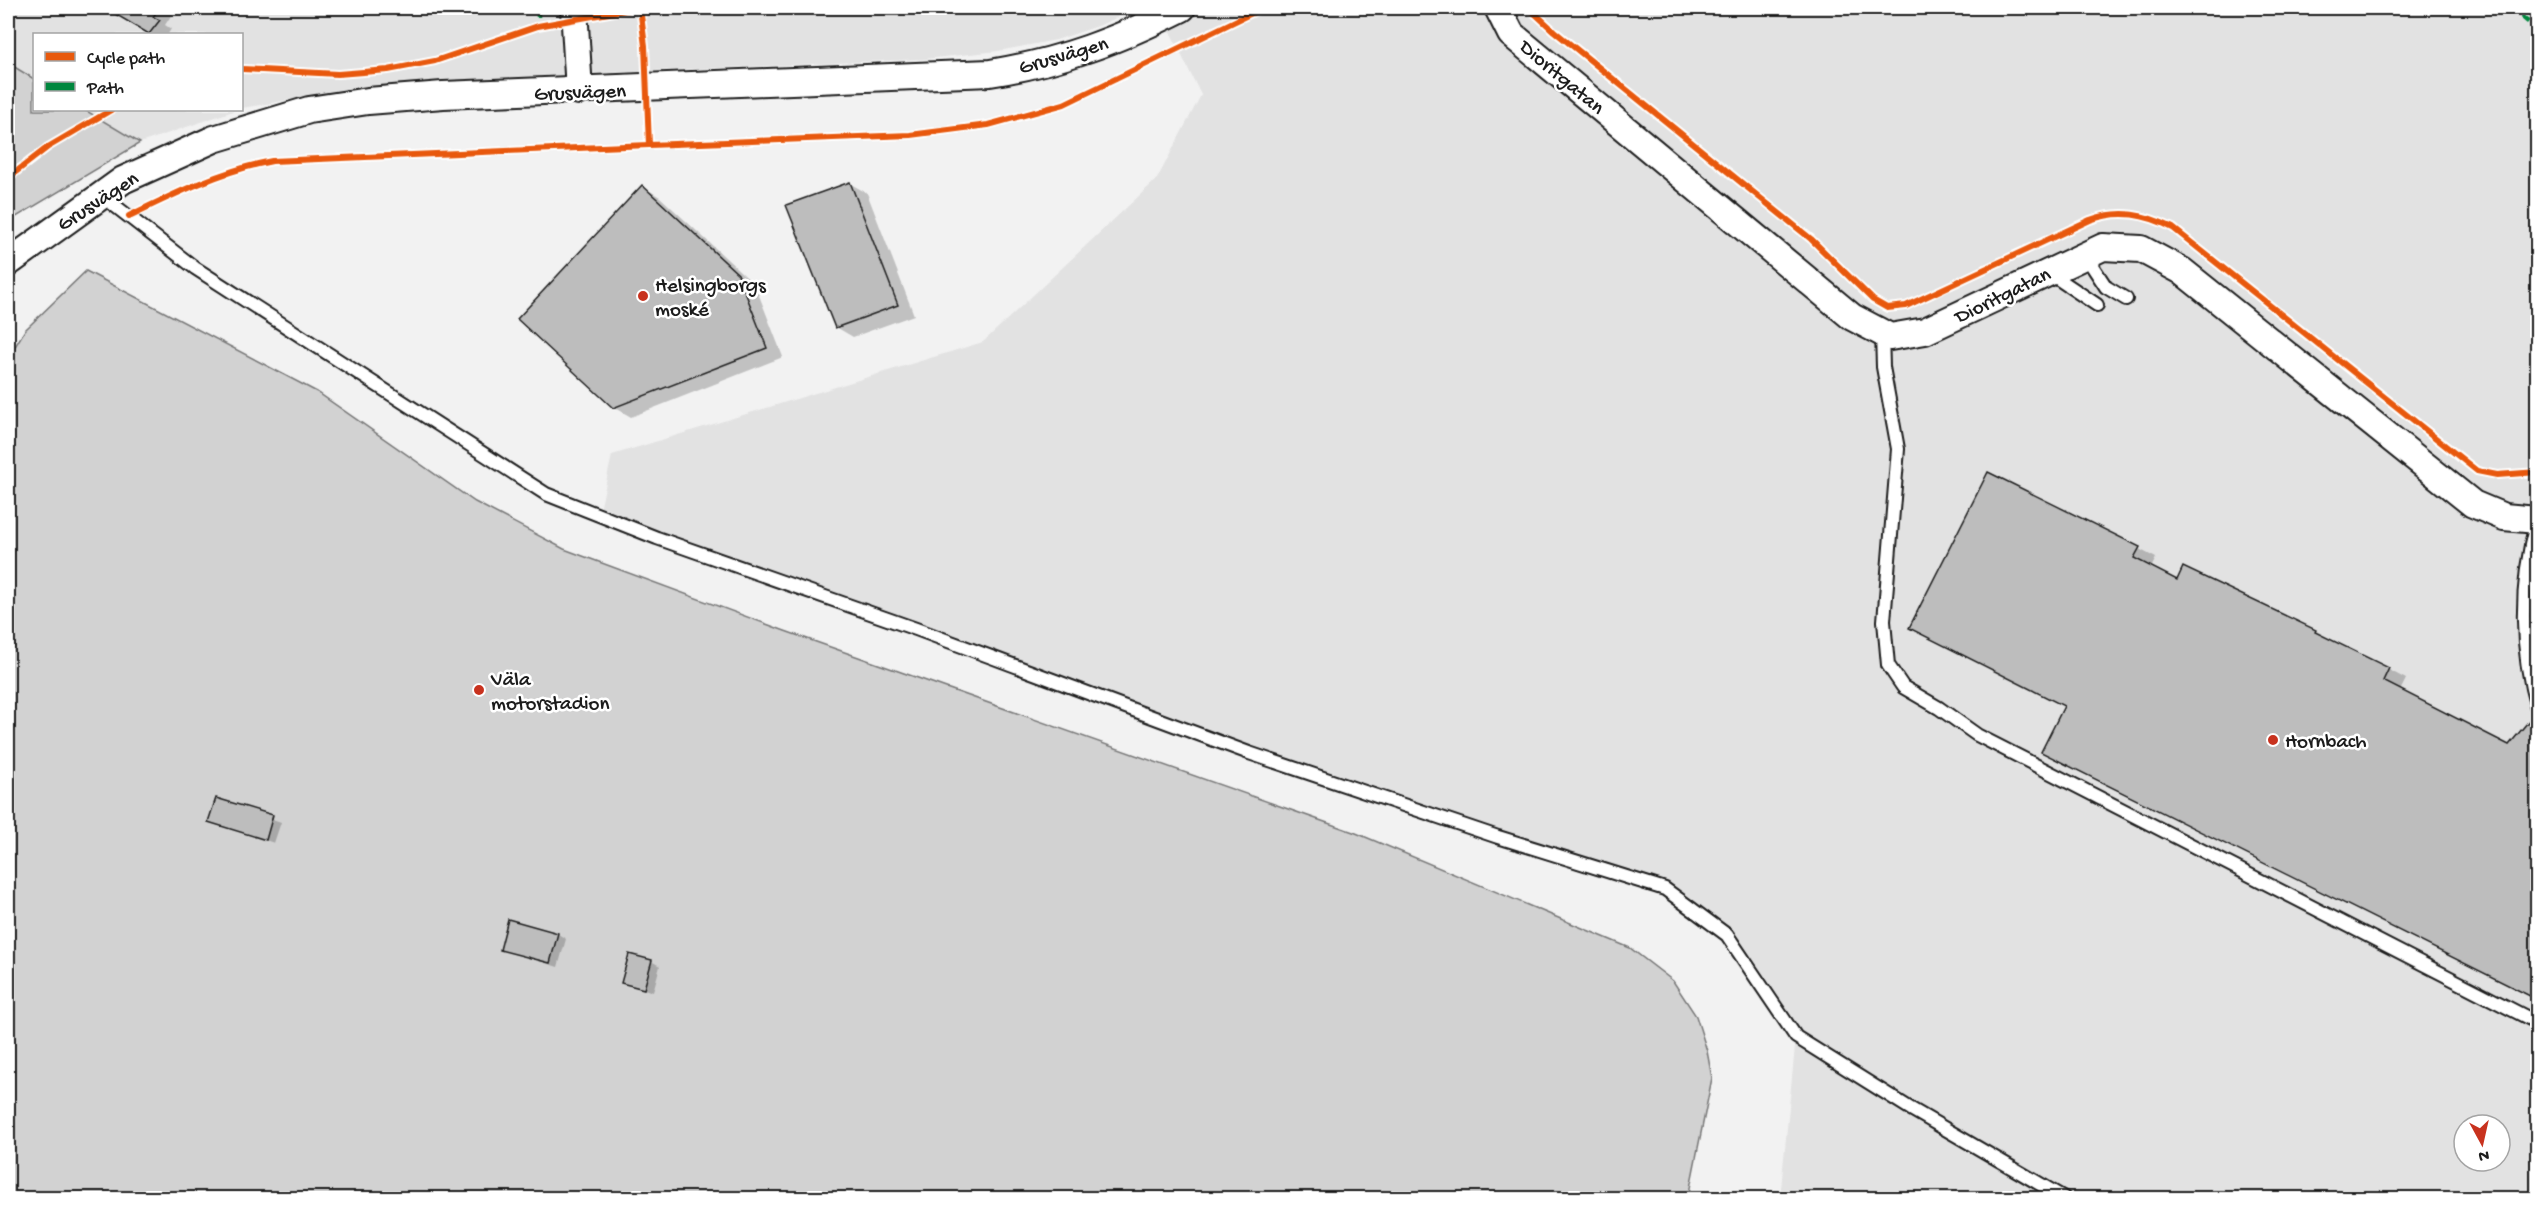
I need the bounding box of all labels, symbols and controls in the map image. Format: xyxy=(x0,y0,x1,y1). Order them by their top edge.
legend xyxy=(33,33,243,111)
street label: Grusvägen xyxy=(1016,33,1112,82)
street label: Dioritgatan xyxy=(1512,35,1608,122)
text: Cycle path xyxy=(87,49,165,70)
text: Path xyxy=(86,79,124,100)
street label: Grusvägen xyxy=(534,80,627,109)
street label: Grusvägen xyxy=(54,167,144,238)
street label: Dioritgatan xyxy=(1950,263,2056,332)
place label: Helsingborgs moské xyxy=(655,275,767,324)
marker: Helsingborgs moské xyxy=(636,289,650,303)
place label: Väla motorstadion xyxy=(490,669,609,718)
marker: Väla motorstadion xyxy=(472,683,486,697)
place label: Hornbach xyxy=(2285,731,2366,756)
marker: Hornbach xyxy=(2266,733,2280,747)
north arrow xyxy=(2452,1113,2512,1173)
text: N xyxy=(2477,1144,2490,1165)

